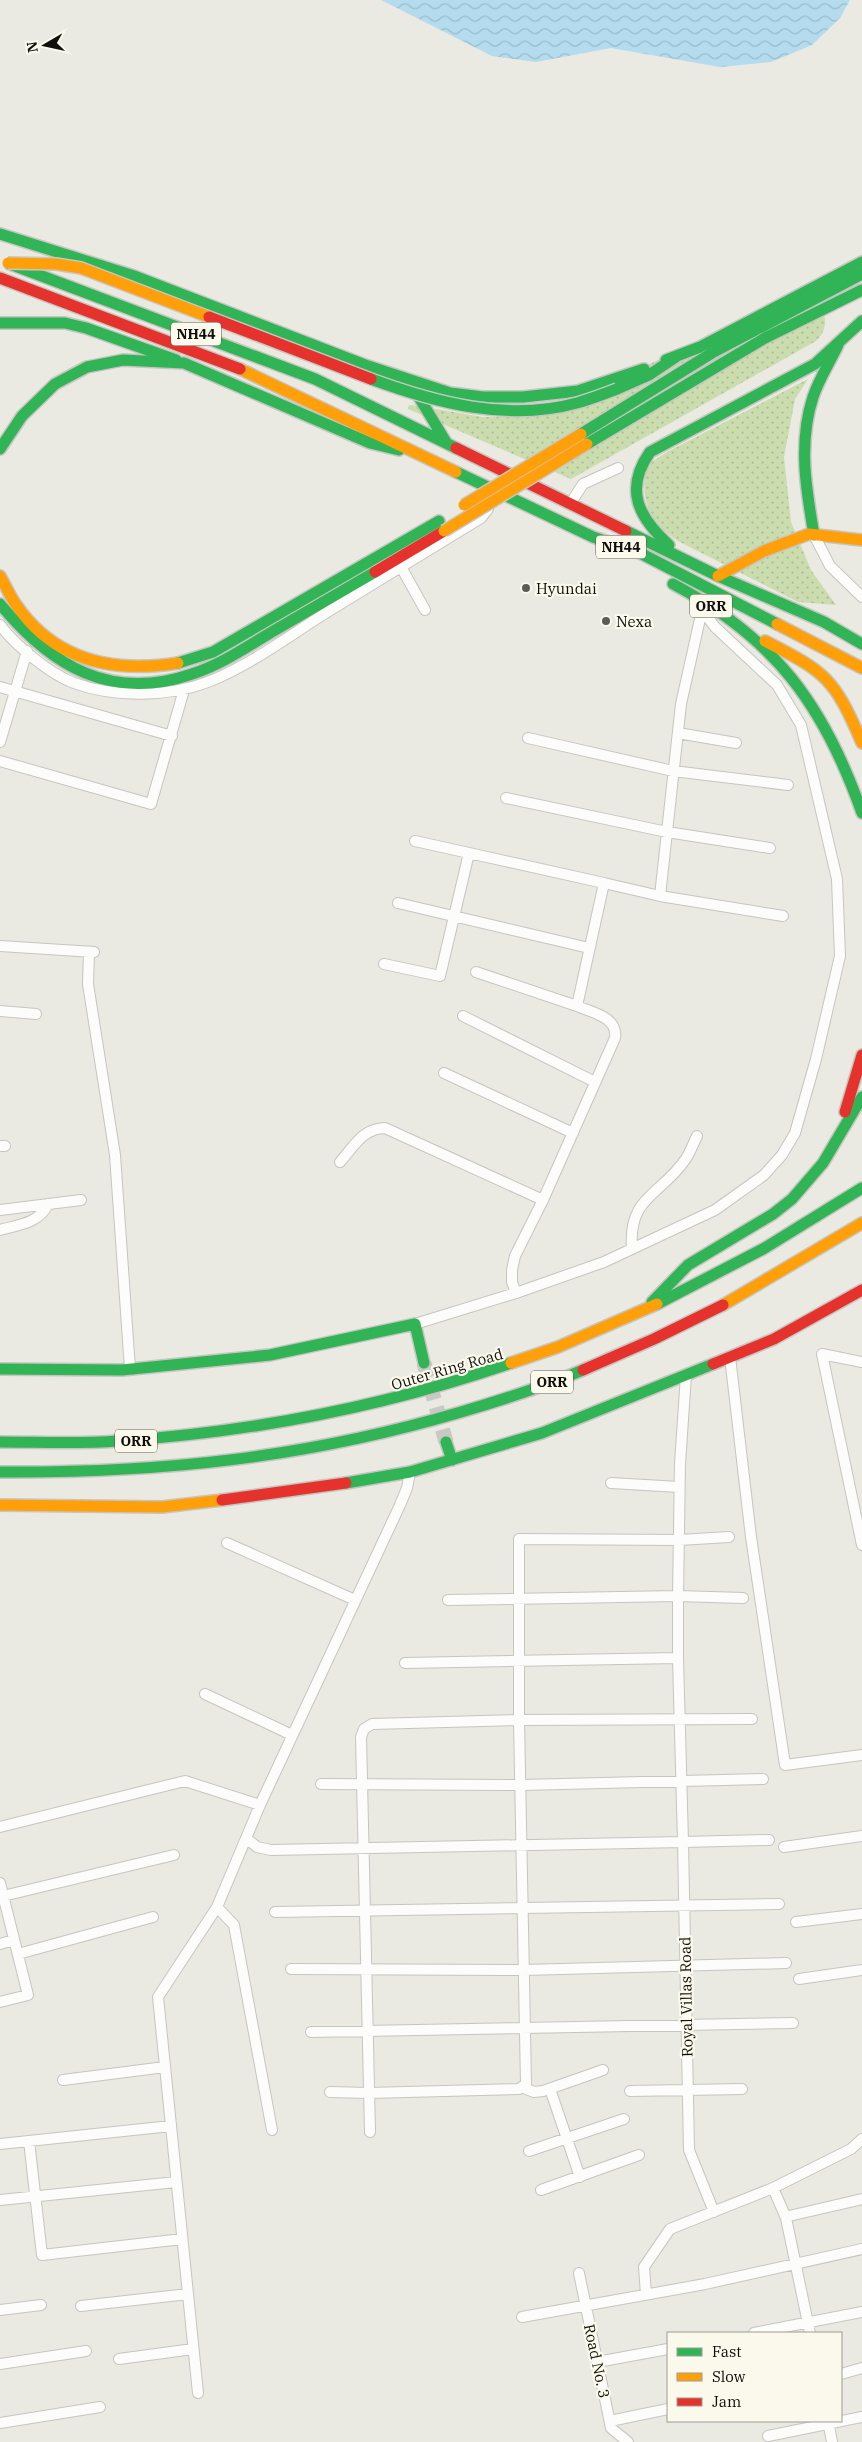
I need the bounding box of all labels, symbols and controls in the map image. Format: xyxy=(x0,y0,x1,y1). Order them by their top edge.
north arrow xyxy=(20,20,70,70)
text: N xyxy=(22,40,42,54)
road number: NH44 xyxy=(171,322,221,346)
road number: NH44 xyxy=(596,536,646,558)
place label: Hyundai xyxy=(536,579,597,598)
marker: Hyundai xyxy=(520,582,532,594)
road number: ORR xyxy=(690,594,732,618)
place label: Nexa xyxy=(616,612,652,631)
marker: Nexa xyxy=(600,615,612,627)
street label: Outer Ring Road xyxy=(389,1344,505,1394)
road number: ORR xyxy=(531,1370,573,1394)
road number: ORR xyxy=(115,1430,157,1452)
street label: Royal Villas Road xyxy=(675,1937,697,2057)
street label: Road No. 3 xyxy=(580,2322,614,2400)
legend xyxy=(667,2332,842,2422)
text: Fast xyxy=(712,2342,742,2361)
text: Slow xyxy=(712,2367,746,2386)
text: Jam xyxy=(712,2392,741,2411)

